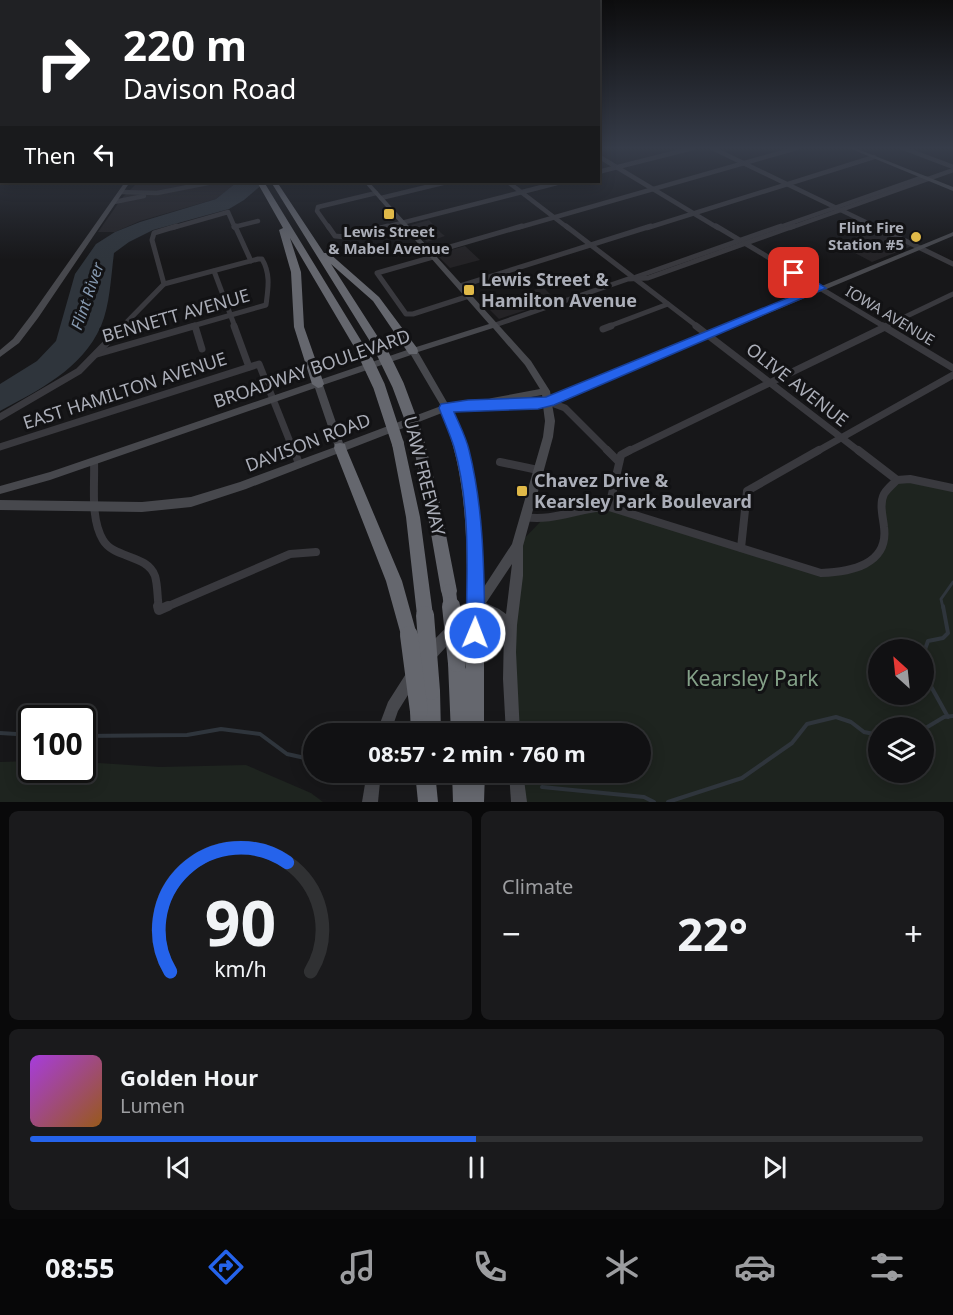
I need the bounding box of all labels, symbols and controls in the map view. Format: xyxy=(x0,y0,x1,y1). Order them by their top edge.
text: 220 m xyxy=(123,16,247,73)
icon: right xyxy=(24,24,102,102)
text: Davison Road xyxy=(123,70,296,107)
icon: left xyxy=(88,138,121,171)
text: Then xyxy=(24,140,76,170)
marker: Lewis Street & Mabel Avenue xyxy=(382,207,396,221)
place label: Flint Fire Station #5 xyxy=(828,217,904,254)
place label: Lewis Street & Mabel Avenue xyxy=(328,221,450,258)
marker: Flint Fire Station #5 xyxy=(909,230,923,244)
pin xyxy=(768,247,819,298)
icon: arrive xyxy=(777,256,810,289)
water label: Flint River xyxy=(65,259,109,333)
place label: Lewis Street & Hamilton Avenue xyxy=(481,267,637,312)
street label: IOWA AVENUE xyxy=(842,281,939,350)
street label: BENNETT AVENUE xyxy=(99,282,252,348)
marker: Lewis Street & Hamilton Avenue xyxy=(462,283,476,297)
street label: BROADWAY BOULEVARD xyxy=(210,323,413,413)
street label: OLIVE AVENUE xyxy=(742,337,854,432)
street label: EAST HAMILTON AVENUE xyxy=(20,346,230,434)
street label: DAVISON ROAD xyxy=(242,407,374,477)
street label: UAW FREEWAY xyxy=(399,413,452,539)
place label: Chavez Drive & Kearsley Park Boulevard xyxy=(534,468,752,513)
marker: Chavez Drive & Kearsley Park Boulevard xyxy=(515,484,529,498)
position arrow xyxy=(443,601,507,665)
north arrow xyxy=(868,639,934,705)
map controls xyxy=(868,639,934,783)
park label: Kearsley Park xyxy=(686,664,819,692)
speed limit sign: 100 xyxy=(18,705,96,783)
button: layers xyxy=(868,717,934,783)
text: 08:57 · 2 min · 760 m xyxy=(368,738,586,768)
text: Climate xyxy=(502,873,573,900)
text: 90 xyxy=(205,879,276,964)
text: 22° xyxy=(677,903,748,964)
text: − xyxy=(502,911,521,956)
text: + xyxy=(904,911,923,956)
text: km/h xyxy=(214,955,267,984)
text: Golden Hour xyxy=(120,1062,258,1092)
text: Lumen xyxy=(120,1092,185,1119)
icon: previous xyxy=(162,1151,195,1184)
icon: pause xyxy=(460,1151,493,1184)
icon: next xyxy=(758,1151,791,1184)
icon: directions xyxy=(205,1246,247,1288)
icon: music xyxy=(337,1246,379,1288)
icon: phone xyxy=(469,1246,511,1288)
icon: climate xyxy=(601,1246,643,1288)
icon: car xyxy=(734,1246,776,1288)
icon: filters xyxy=(866,1246,908,1288)
text: 08:55 xyxy=(45,1249,114,1286)

